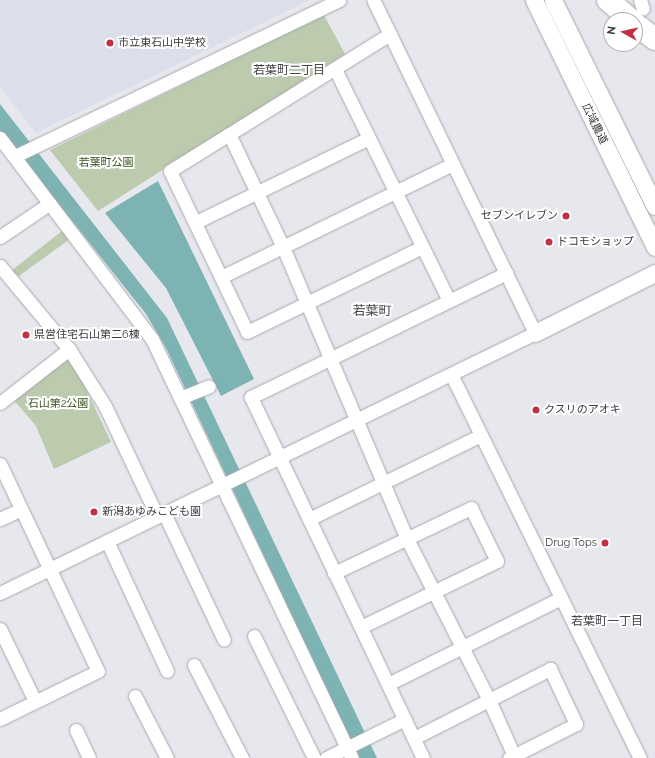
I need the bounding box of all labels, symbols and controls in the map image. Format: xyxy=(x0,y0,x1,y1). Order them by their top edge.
north arrow xyxy=(603,12,643,52)
text: N xyxy=(605,25,619,35)
place label: 市立東石山中学校 xyxy=(118,36,206,50)
marker: 市立東石山中学校 xyxy=(105,38,115,48)
district label: 若葉町二丁目 xyxy=(253,64,325,78)
street label: 広域農道 xyxy=(578,101,610,147)
park label: 若葉町公園 xyxy=(79,156,133,170)
place label: セブンイレブン xyxy=(481,209,558,223)
marker: セブンイレブン xyxy=(561,211,571,221)
place label: ドコモショップ xyxy=(557,235,634,249)
marker: ドコモショップ xyxy=(544,237,554,247)
district label: 若葉町 xyxy=(353,303,391,319)
place label: 県営住宅石山第二6棟 xyxy=(34,328,140,342)
marker: 県営住宅石山第二6棟 xyxy=(21,330,31,340)
park label: 石山第2公園 xyxy=(28,397,88,411)
place label: クスリのアオキ xyxy=(544,403,621,417)
marker: クスリのアオキ xyxy=(531,405,541,415)
place label: 新潟あゆみこども園 xyxy=(102,505,201,519)
marker: 新潟あゆみこども園 xyxy=(89,507,99,517)
place label: Drug Tops xyxy=(545,536,597,550)
marker: Drug Tops xyxy=(600,538,610,548)
district label: 若葉町一丁目 xyxy=(571,615,643,629)

